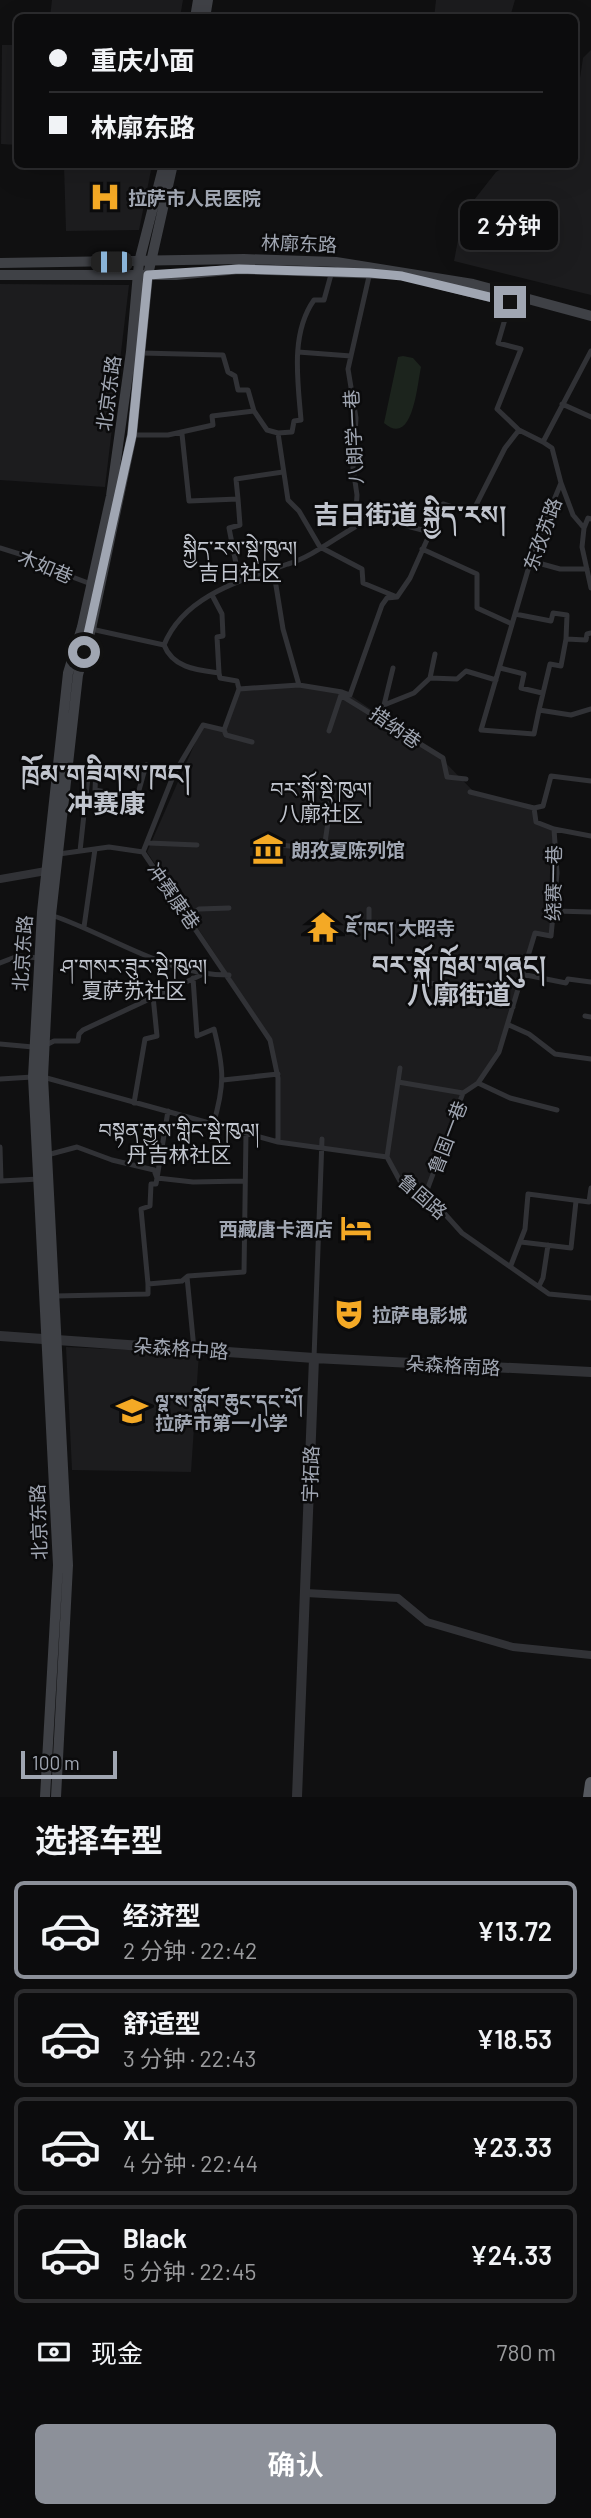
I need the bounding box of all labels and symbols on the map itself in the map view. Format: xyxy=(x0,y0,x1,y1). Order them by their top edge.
hospital icon: 拉萨市人民医院 xyxy=(88,180,122,214)
place label: 拉萨市人民医院 xyxy=(128,186,261,209)
callout: 2 分钟 xyxy=(461,201,559,250)
street label: 林廓东路 xyxy=(261,230,337,256)
car xyxy=(91,252,133,273)
route end xyxy=(494,286,526,318)
street label: 北京东路 xyxy=(91,354,125,432)
street label: 八朗学一巷 xyxy=(339,389,367,485)
street label: 东孜苏路 xyxy=(518,494,566,574)
district label: 吉日街道 སྐྱིད་རས། xyxy=(313,495,507,539)
district label: སྐྱིད་རས་སྡེ་ཁུལ། 吉日社区 xyxy=(183,533,297,584)
street label: 木如巷 xyxy=(15,544,77,588)
route start xyxy=(68,636,100,668)
street label: 措纳巷 xyxy=(366,701,426,753)
district label: ཁྲོམ་གཟིགས་ཁང། 冲赛康 xyxy=(21,754,191,818)
district label: བར་སྐོ་སྡེ་ཁུལ། 八廓社区 xyxy=(270,771,372,825)
museum icon: 朗孜夏陈列馆 xyxy=(251,832,285,866)
place label: 朗孜夏陈列馆 xyxy=(291,838,405,861)
street label: 绕赛一巷 xyxy=(541,845,565,921)
street label: 冲赛康巷 xyxy=(143,858,205,934)
temple icon: ཇོ་ཁང། 大昭寺 xyxy=(306,910,340,944)
place label: ཇོ་ཁང། 大昭寺 xyxy=(345,913,455,945)
street label: 北京东路 xyxy=(8,914,36,992)
district label: བར་སྐོ་ཁྲོམ་གཞུང། 八廓街道 xyxy=(371,944,547,1009)
district label: ཤ་གསར་ཟུར་སྡེ་ཁུལ། 夏萨苏社区 xyxy=(60,951,207,1002)
street label: 鲁固一巷 xyxy=(423,1097,471,1177)
district label: བསྟན་རྒྱས་གླིང་སྡེ་ཁུལ། 丹吉林社区 xyxy=(99,1115,259,1166)
street label: 鲁固路 xyxy=(394,1169,452,1223)
hotel icon: 西藏唐卡酒店 xyxy=(339,1211,373,1245)
place label: 西藏唐卡酒店 xyxy=(219,1217,333,1240)
theatre icon: 拉萨电影城 xyxy=(332,1297,366,1331)
place label: 拉萨电影城 xyxy=(372,1303,467,1326)
street label: 朵森格中路 xyxy=(133,1333,229,1363)
street label: 朵森格南路 xyxy=(405,1351,501,1379)
place label: ལྷ་ས་སློབ་ཆུང་དང་པོ། 拉萨市第一小学 xyxy=(155,1386,303,1434)
school or university icon: ལྷ་ས་སློབ་ཆུང་དང་པོ། 拉萨市第一小学 xyxy=(115,1394,149,1428)
street label: 宇拓路 xyxy=(298,1445,322,1503)
street label: 北京东路 xyxy=(25,1484,51,1560)
scale bar xyxy=(21,1748,117,1780)

